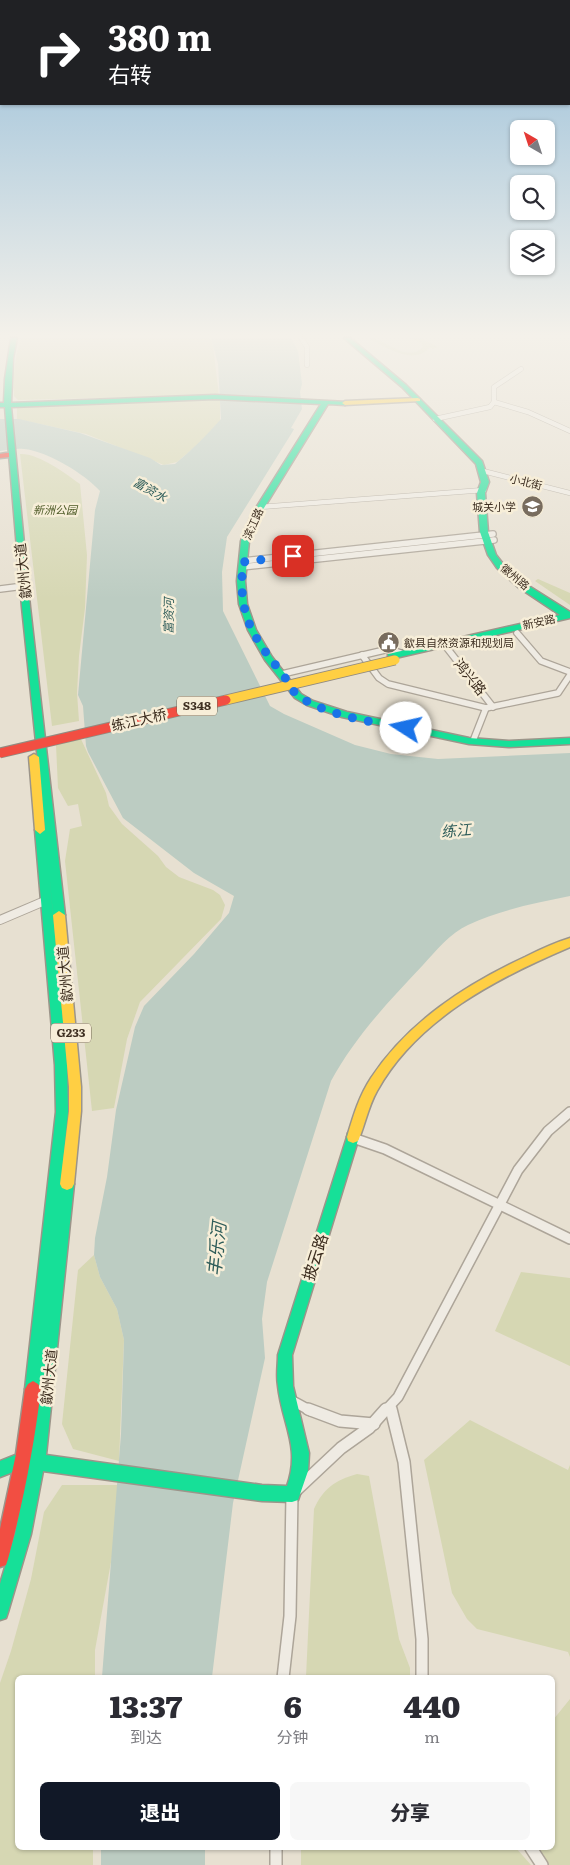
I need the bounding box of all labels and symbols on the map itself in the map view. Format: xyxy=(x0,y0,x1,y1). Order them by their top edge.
north arrow xyxy=(510,120,555,165)
street label: 小北街 xyxy=(508,469,544,493)
water label: 富资水 xyxy=(130,473,171,506)
school or university icon: 城关小学 xyxy=(520,495,544,519)
place label: 城关小学 xyxy=(472,498,516,514)
park label: 新洲公园 xyxy=(33,501,79,517)
street label: 滨江路 xyxy=(238,505,266,542)
pin xyxy=(272,535,314,577)
street label: 歙州大道 xyxy=(9,542,35,600)
street label: 徽州路 xyxy=(498,559,533,593)
water label: 富资河 xyxy=(159,596,177,634)
street label: 新安路 xyxy=(521,610,557,633)
public building icon: 歙县自然资源和规划局 xyxy=(376,631,400,655)
place label: 歙县自然资源和规划局 xyxy=(404,634,514,650)
street label: 鸿兴路 xyxy=(450,654,492,699)
road number: S348 xyxy=(177,696,217,716)
position arrow xyxy=(379,701,431,753)
street label: 练江大桥 xyxy=(109,703,168,735)
water label: 练江 xyxy=(440,817,474,842)
street label: 歙州大道 xyxy=(52,945,76,1003)
road number: G233 xyxy=(51,1024,91,1042)
water label: 丰乐河 xyxy=(199,1218,232,1277)
street label: 披云路 xyxy=(295,1230,333,1283)
street label: 歙州大道 xyxy=(35,1348,61,1406)

